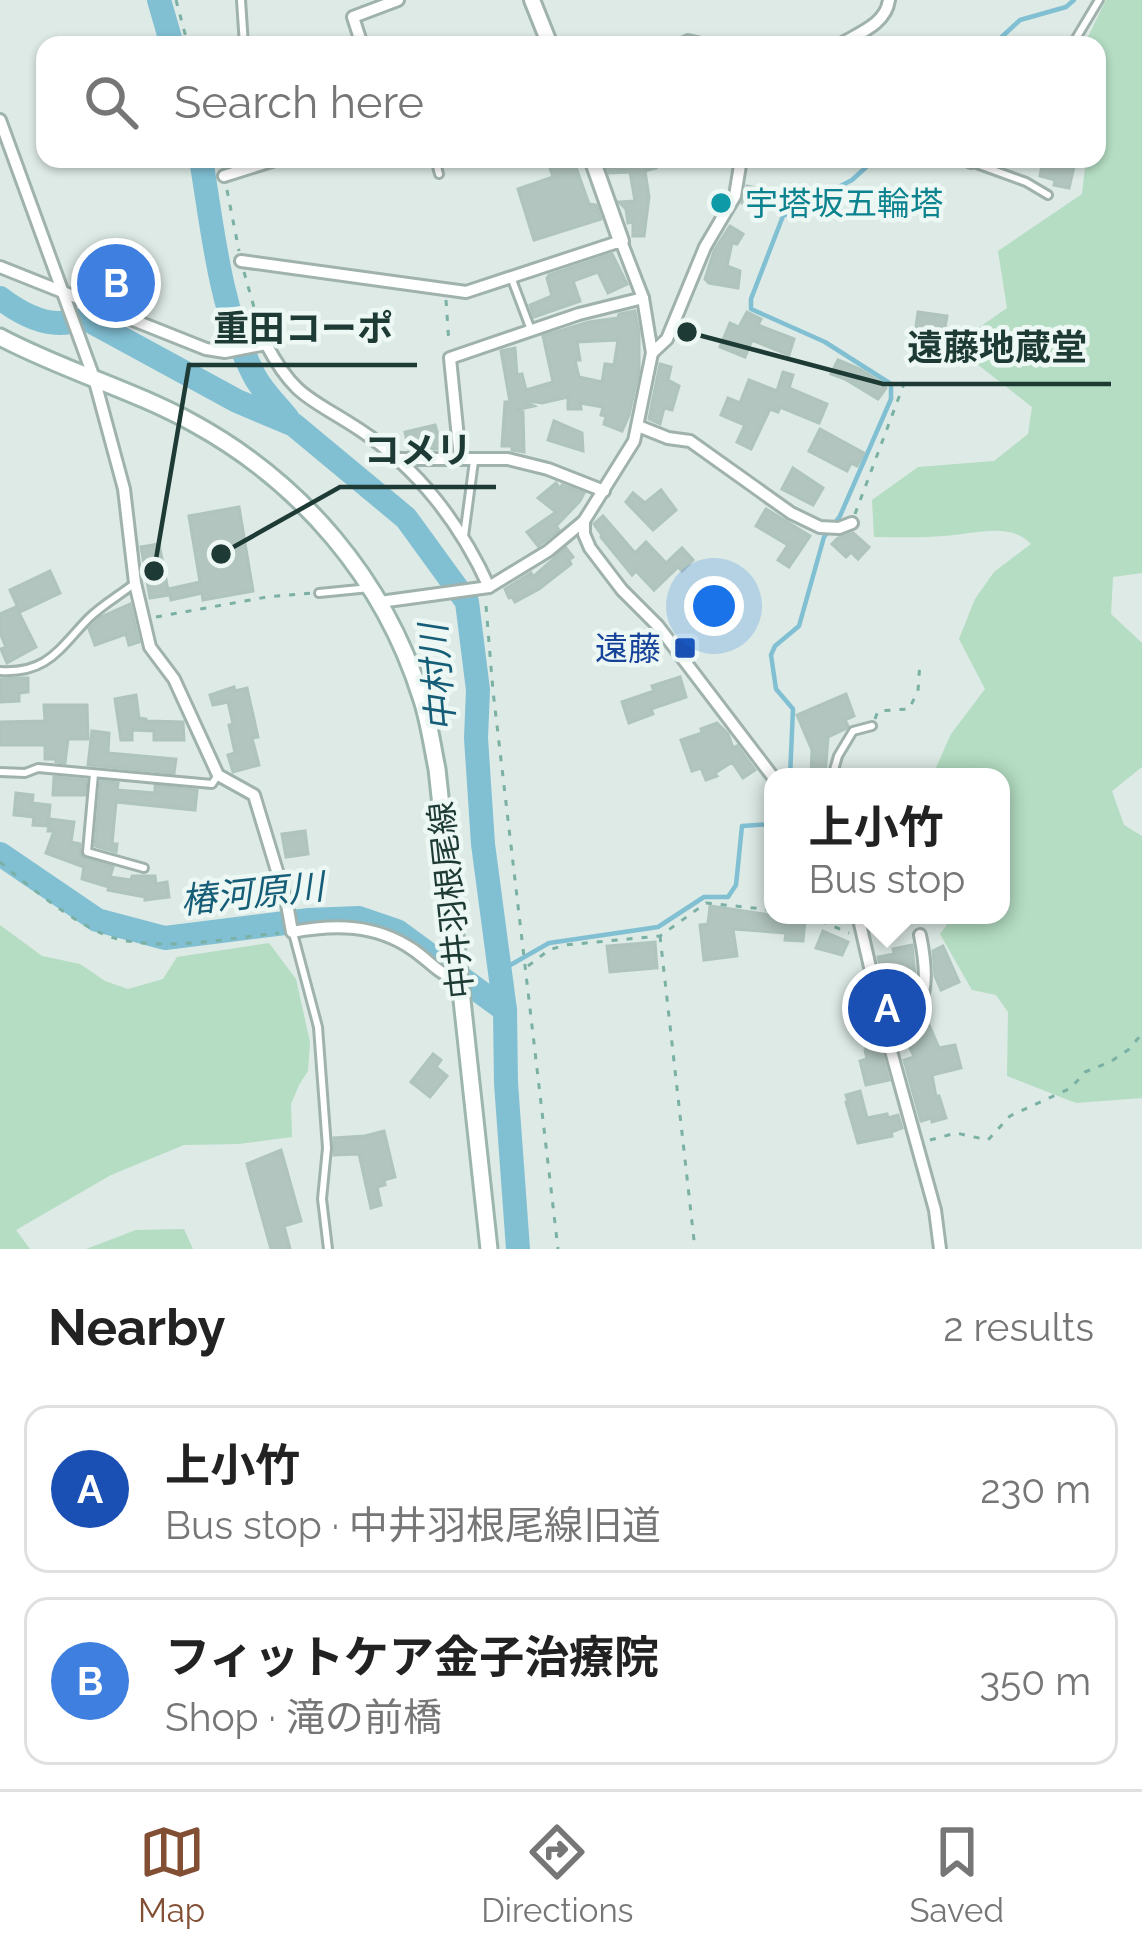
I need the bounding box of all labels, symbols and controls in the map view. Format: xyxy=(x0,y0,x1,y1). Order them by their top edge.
search box xyxy=(36,36,1106,168)
icon: search xyxy=(78,69,144,135)
text: Search here xyxy=(174,76,424,129)
place label: 宇塔坂五輪塔 xyxy=(745,184,943,223)
marker: 宇塔坂五輪塔 xyxy=(708,190,734,216)
pin: B xyxy=(77,238,155,328)
callout: 重田コーポ xyxy=(189,293,417,365)
text: 重田コーポ xyxy=(213,307,393,349)
callout: 遠藤地蔵堂 xyxy=(883,312,1111,384)
text: 遠藤地蔵堂 xyxy=(907,326,1087,368)
callout: コメリ xyxy=(340,415,496,487)
text: コメリ xyxy=(364,429,472,471)
your location xyxy=(684,576,744,636)
water label: 中村川 xyxy=(411,618,463,734)
place label: 遠藤 xyxy=(595,629,661,668)
marker: 遠藤 xyxy=(672,635,698,661)
popup xyxy=(764,768,1010,924)
street label: 中井羽根尾線 xyxy=(421,800,481,1000)
text: 上小竹 xyxy=(809,801,944,854)
text: Bus stop xyxy=(809,856,965,902)
water label: 椿河原川 xyxy=(178,864,330,921)
pin: A xyxy=(848,963,926,1053)
text: Nearby xyxy=(48,1297,225,1357)
text: 2 results xyxy=(943,1304,1094,1350)
text: 上小竹 xyxy=(165,1439,300,1492)
text: A xyxy=(77,1466,103,1512)
text: 230 m xyxy=(980,1466,1091,1512)
text: Bus stop · 中井羽根尾線旧道 xyxy=(165,1502,661,1548)
text: フィットケア金子治療院 xyxy=(165,1631,659,1684)
text: B xyxy=(77,1658,103,1704)
text: 350 m xyxy=(979,1658,1091,1704)
text: Shop · 滝の前橋 xyxy=(165,1694,442,1740)
tab: Map xyxy=(138,1819,205,1930)
tab: Directions xyxy=(481,1819,634,1930)
tab: Saved xyxy=(910,1819,1004,1930)

